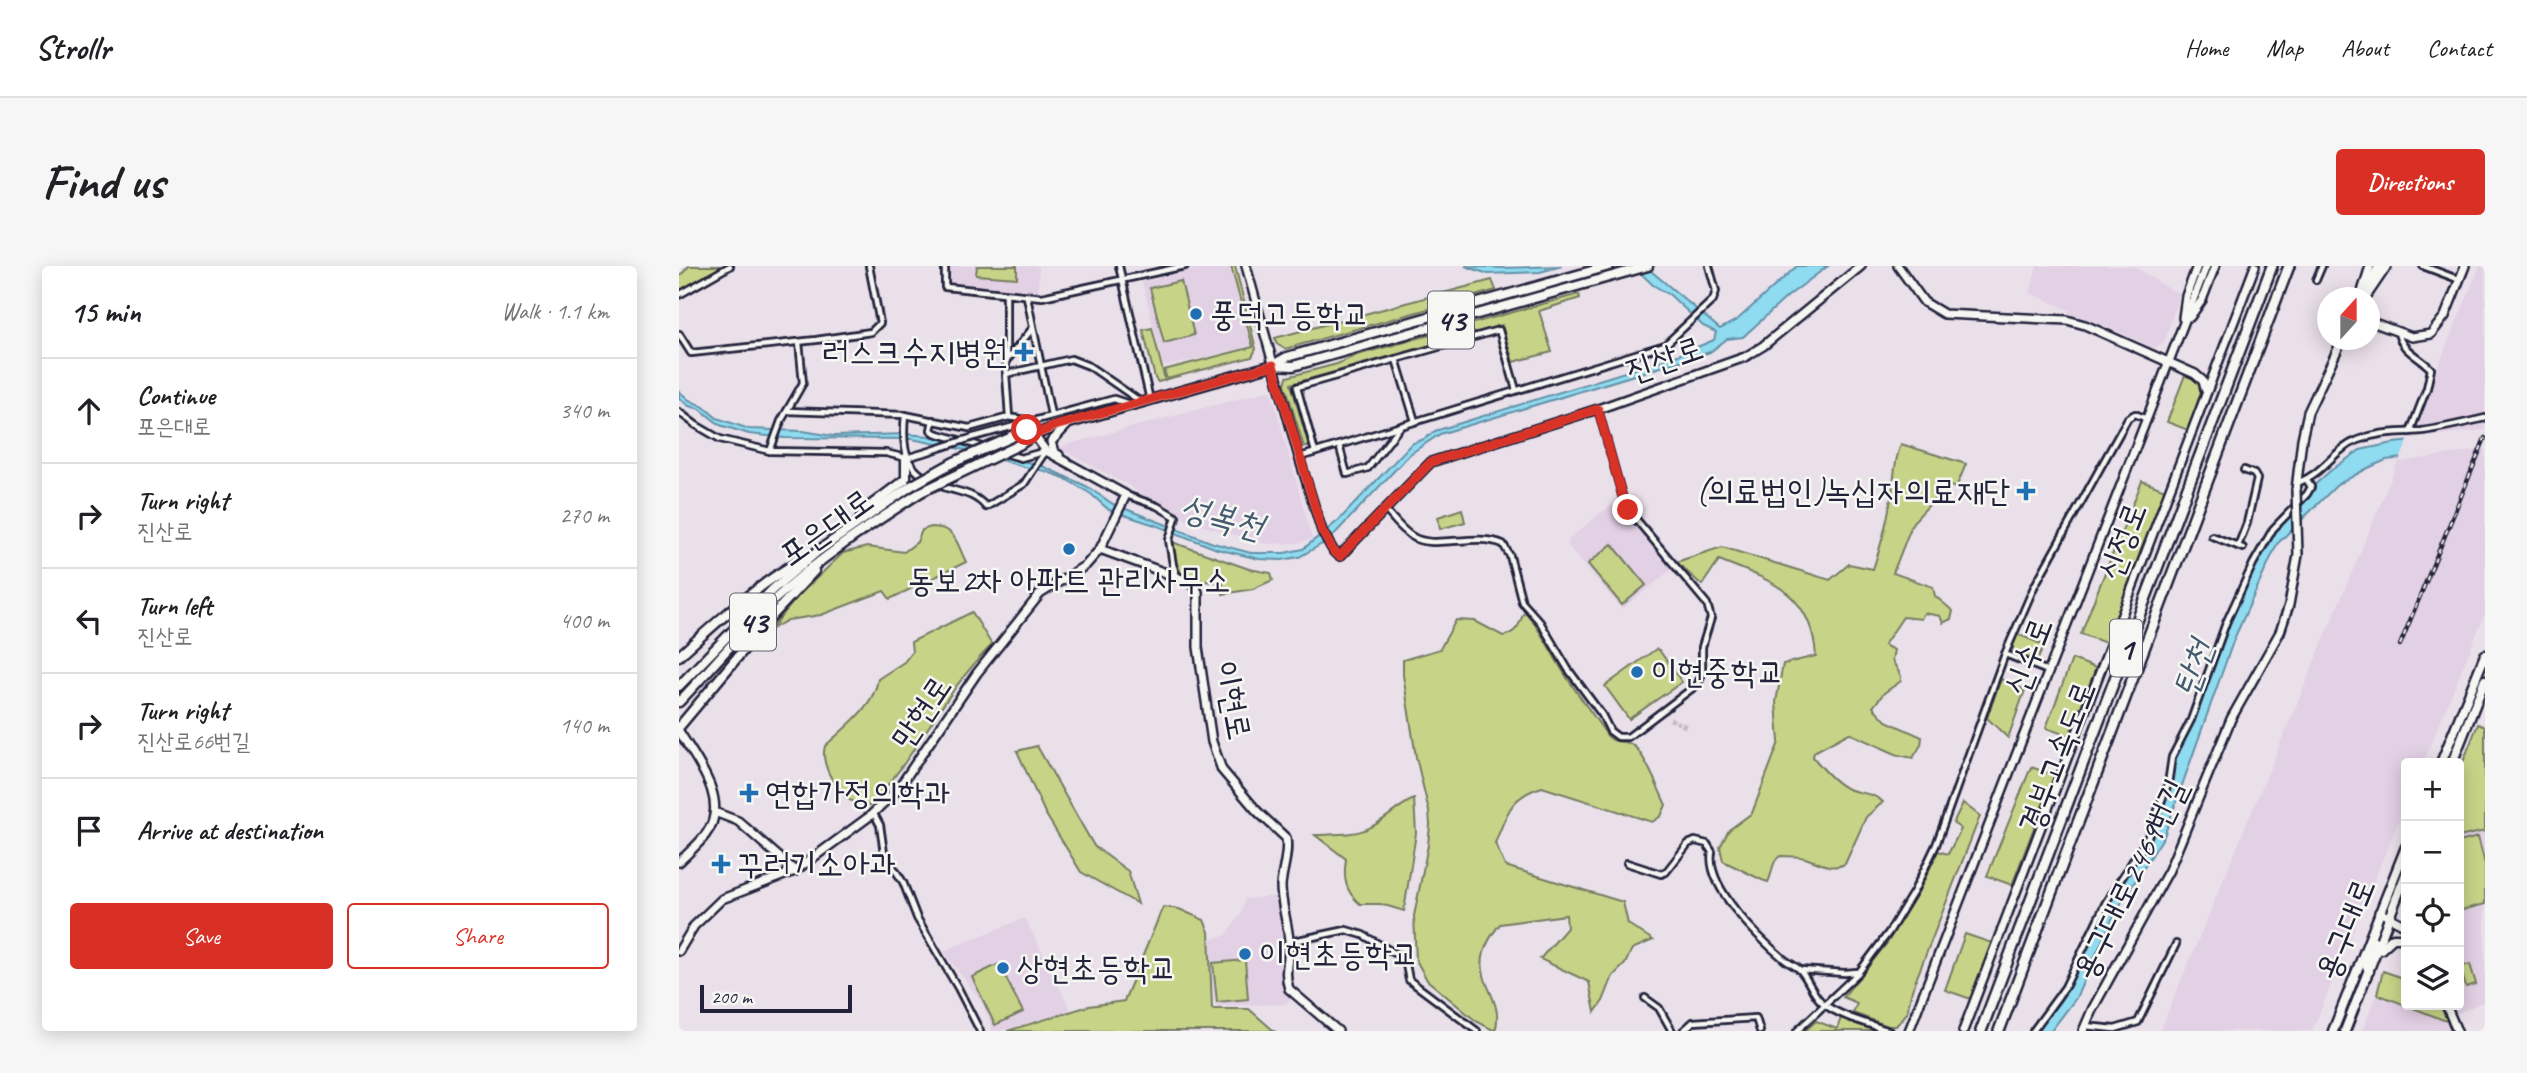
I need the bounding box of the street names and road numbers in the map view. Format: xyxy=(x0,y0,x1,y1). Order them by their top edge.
road number: 43 xyxy=(1428,292,1474,348)
street label: 진산로 xyxy=(1619,326,1709,392)
street label: 포은대로 xyxy=(771,479,881,575)
street label: 신정로 xyxy=(2088,496,2156,586)
road number: 43 xyxy=(730,594,776,650)
street label: 신수로 xyxy=(1994,611,2062,701)
road number: 1 xyxy=(2110,620,2142,676)
street label: 이현로 xyxy=(1205,657,1261,743)
street label: 만현로 xyxy=(881,667,961,757)
street label: 경부고속도로 xyxy=(2009,675,2105,839)
street label: 용구대로2469번길 xyxy=(2063,771,2197,987)
street label: 용구대로 xyxy=(2306,872,2384,986)

